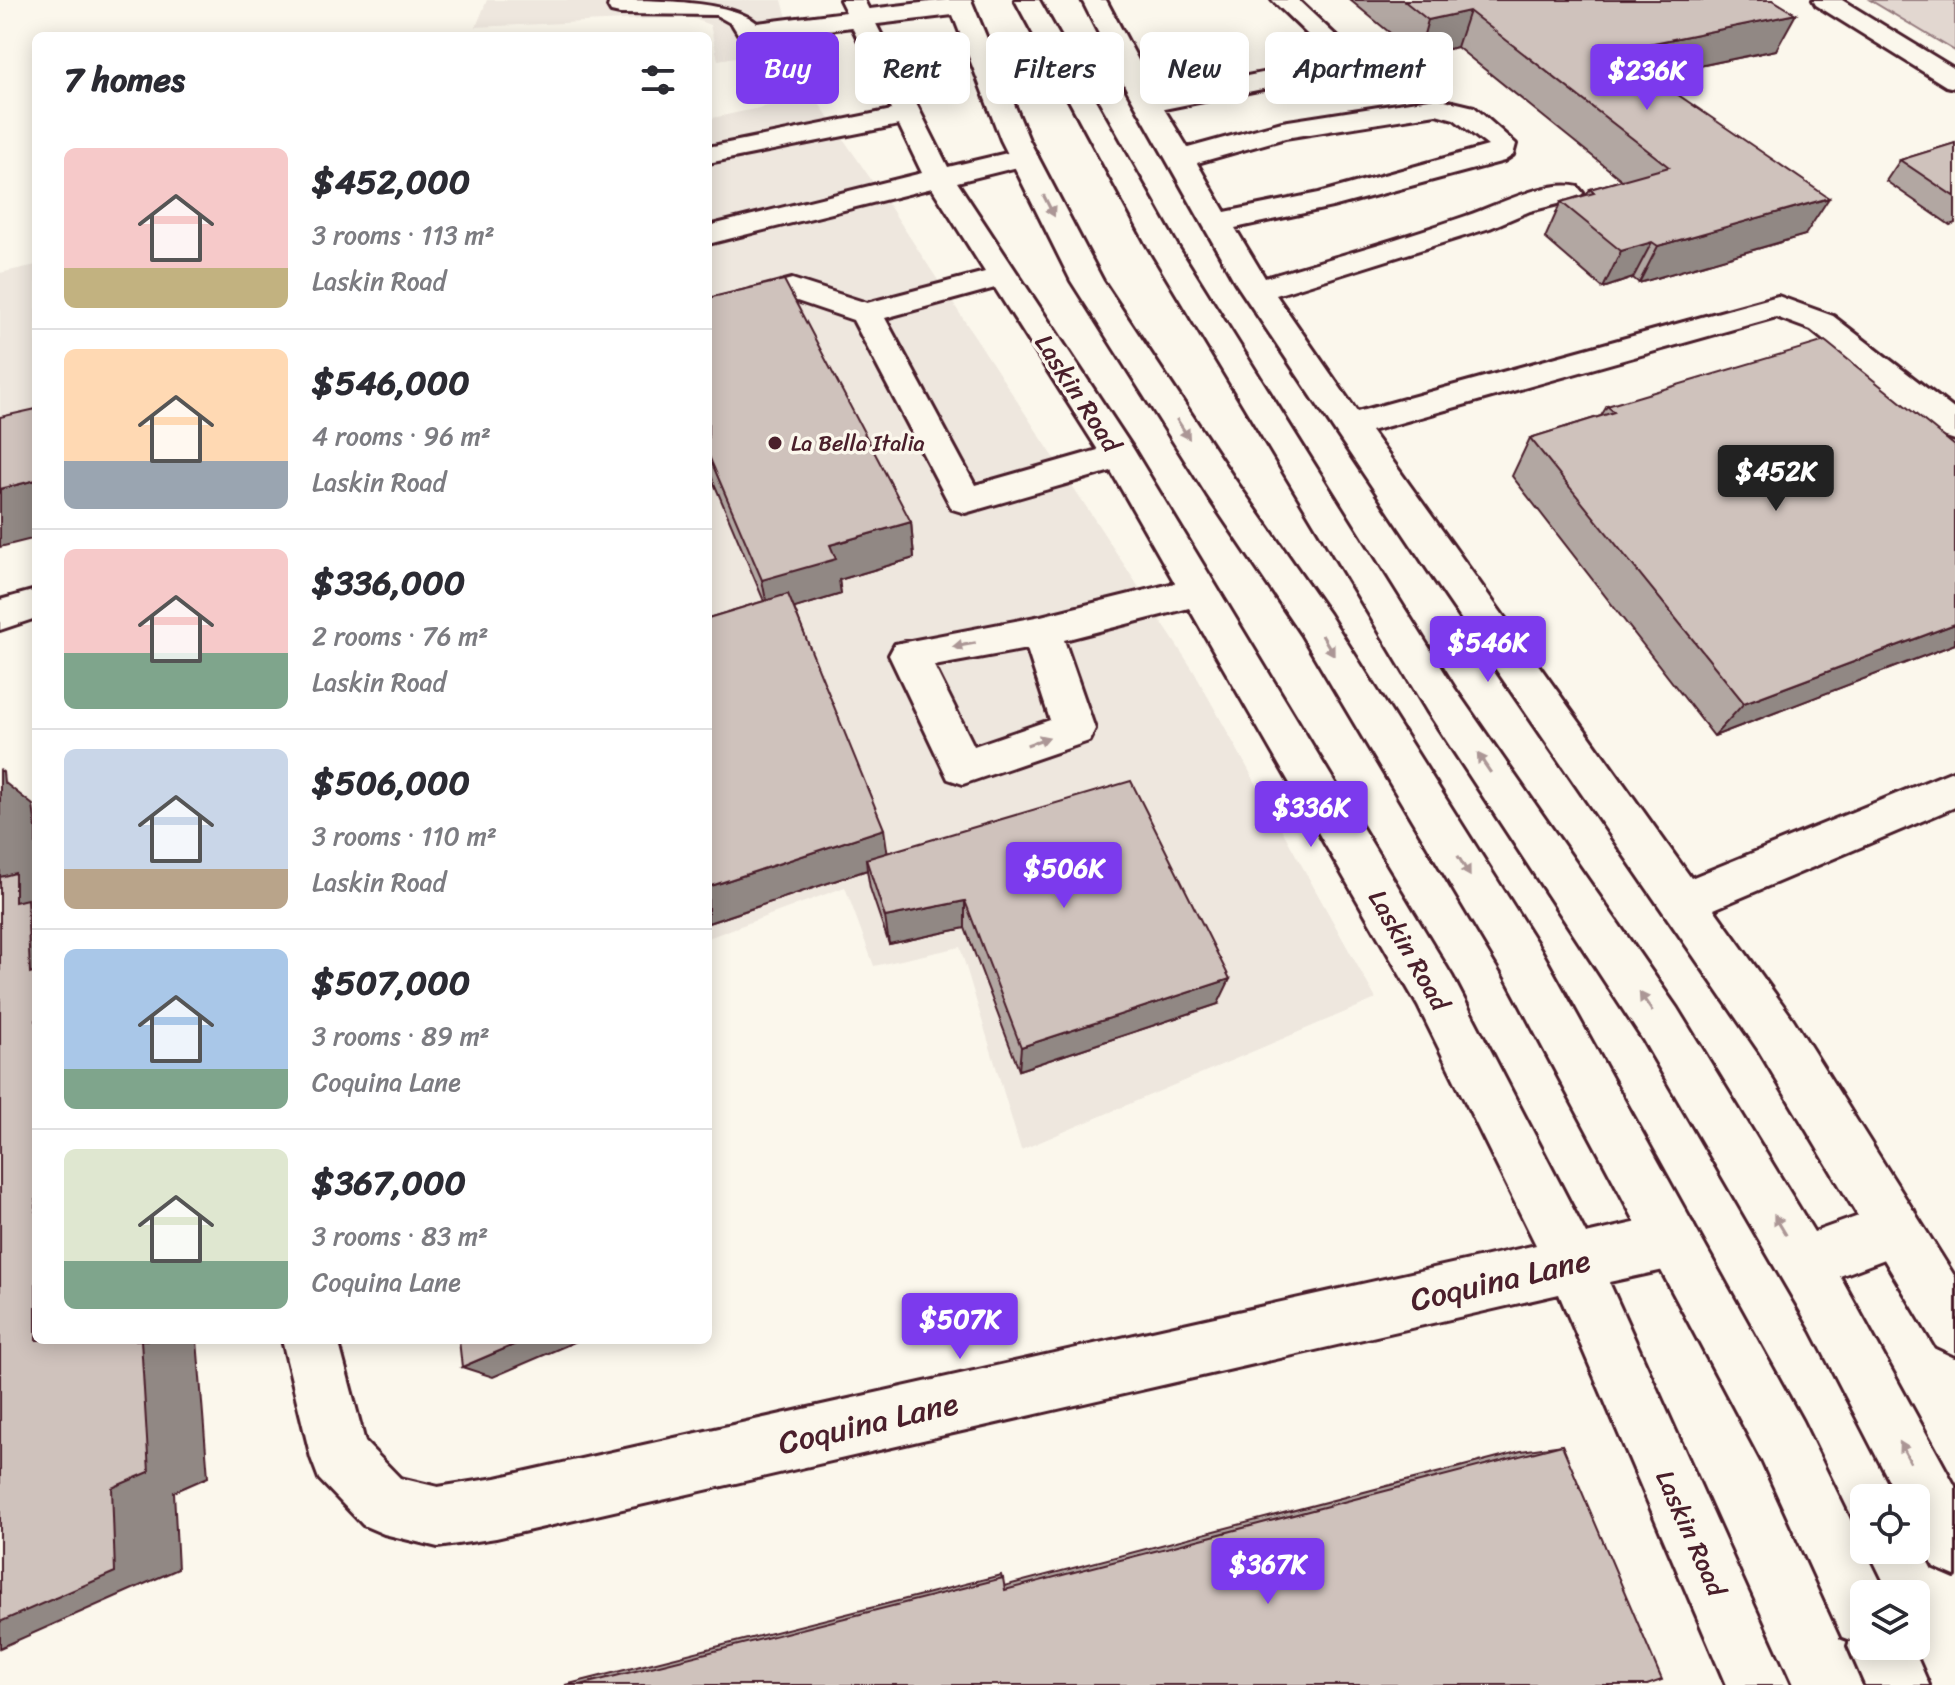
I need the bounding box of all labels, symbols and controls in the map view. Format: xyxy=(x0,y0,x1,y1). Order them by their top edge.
chip: Buy xyxy=(736,32,839,104)
chip: Rent xyxy=(855,32,970,104)
chip: Filters xyxy=(986,32,1124,104)
chip: New xyxy=(1140,32,1249,104)
chip: Apartment xyxy=(1265,32,1453,104)
pin: $236K xyxy=(1591,44,1703,112)
text: $236K xyxy=(1608,47,1686,93)
text: 7 homes xyxy=(64,50,185,110)
icon: filters xyxy=(636,58,680,102)
text: $452,000 xyxy=(312,152,470,212)
icon: home xyxy=(128,180,224,276)
one-way arrow xyxy=(1042,195,1056,218)
text: 3 rooms · 113 m² xyxy=(312,212,495,258)
text: Laskin Road xyxy=(312,258,446,304)
street label: Laskin Road xyxy=(1022,324,1135,464)
text: $546,000 xyxy=(312,353,470,413)
icon: home xyxy=(128,381,224,477)
text: 4 rooms · 96 m² xyxy=(312,413,491,459)
one-way arrow xyxy=(1175,418,1190,440)
place label: La Bella Italia xyxy=(791,424,925,463)
marker: La Bella Italia xyxy=(766,434,784,452)
pin: $452K xyxy=(1720,445,1832,513)
text: $452K xyxy=(1736,448,1816,494)
text: Laskin Road xyxy=(312,459,446,505)
text: $336,000 xyxy=(312,553,465,613)
icon: home xyxy=(128,581,224,677)
text: 2 rooms · 76 m² xyxy=(312,613,489,659)
pin: $546K xyxy=(1432,616,1544,684)
text: $546K xyxy=(1448,619,1528,665)
one-way arrow xyxy=(1321,634,1335,656)
one-way arrow xyxy=(952,640,977,652)
text: Laskin Road xyxy=(312,659,446,705)
one-way arrow xyxy=(1027,734,1051,746)
text: $506,000 xyxy=(312,753,470,813)
one-way arrow xyxy=(1477,753,1492,774)
icon: home xyxy=(128,781,224,877)
pin: $336K xyxy=(1255,781,1367,849)
text: $336K xyxy=(1273,784,1349,830)
text: 3 rooms · 110 m² xyxy=(312,813,497,859)
pin: $506K xyxy=(1008,842,1120,910)
text: $506K xyxy=(1024,845,1104,891)
one-way arrow xyxy=(1456,856,1471,877)
text: Laskin Road xyxy=(312,859,446,905)
street label: Laskin Road xyxy=(1356,880,1464,1022)
text: $507,000 xyxy=(312,953,470,1013)
icon: home xyxy=(128,981,224,1077)
one-way arrow xyxy=(1639,991,1653,1013)
text: 3 rooms · 89 m² xyxy=(312,1013,490,1059)
text: Coquina Lane xyxy=(312,1059,461,1105)
text: $367,000 xyxy=(312,1153,466,1213)
icon: home xyxy=(128,1181,224,1277)
text: 3 rooms · 83 m² xyxy=(312,1213,488,1259)
one-way arrow xyxy=(1773,1214,1787,1236)
street label: Coquina Lane xyxy=(1405,1232,1596,1329)
text: Coquina Lane xyxy=(312,1259,461,1305)
pin: $507K xyxy=(904,1293,1016,1361)
text: $507K xyxy=(920,1296,1000,1342)
street label: Coquina Lane xyxy=(773,1375,964,1472)
one-way arrow xyxy=(1899,1441,1912,1464)
street label: Laskin Road xyxy=(1643,1462,1740,1606)
map controls xyxy=(1850,1484,1930,1660)
button: locate xyxy=(1850,1484,1930,1564)
pin: $367K xyxy=(1212,1538,1324,1606)
text: $367K xyxy=(1229,1541,1307,1587)
button: layers xyxy=(1850,1580,1930,1660)

